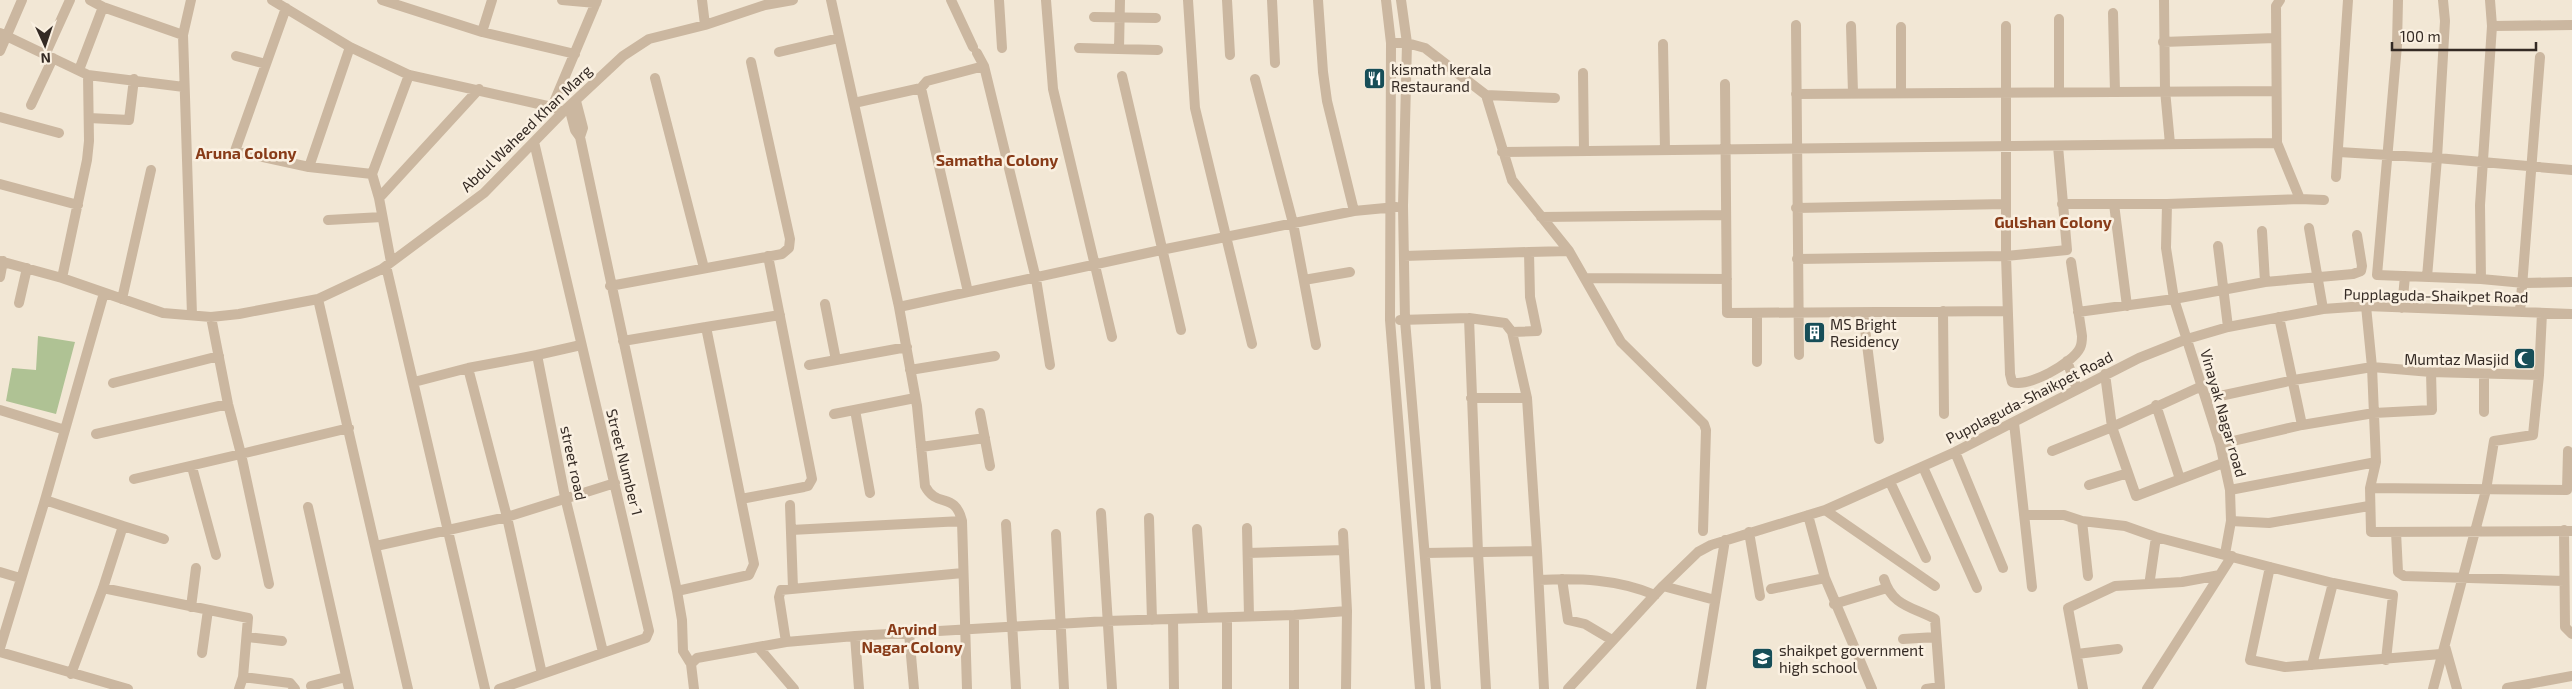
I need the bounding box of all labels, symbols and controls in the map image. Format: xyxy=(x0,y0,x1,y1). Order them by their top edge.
north arrow xyxy=(20,20,70,70)
scale bar xyxy=(2392,20,2536,52)
text: 100 m xyxy=(2400,27,2441,45)
text: N xyxy=(40,50,51,67)
street label: Abdul Waheed Khan Marg xyxy=(457,60,596,195)
place label: kismath kerala Restaurand xyxy=(1391,60,1492,95)
restaurant icon: kismath kerala Restaurand xyxy=(1363,66,1387,90)
district label: Aruna Colony xyxy=(195,143,297,163)
district label: Samatha Colony xyxy=(936,150,1058,170)
district label: Gulshan Colony xyxy=(1994,212,2112,232)
street label: Pupplaguda-Shaikpet Road xyxy=(2343,284,2529,306)
place label: MS Bright Residency xyxy=(1830,315,1899,350)
building icon: MS Bright Residency xyxy=(1802,321,1826,345)
street label: Pupplaguda-Shaikpet Road xyxy=(1943,347,2115,447)
street label: Vinayak Nagar road xyxy=(2197,347,2251,479)
mosque icon: Mumtaz Masjid xyxy=(2513,347,2537,371)
place label: Mumtaz Masjid xyxy=(2404,350,2509,369)
street label: Street Number 1 xyxy=(603,407,647,517)
street label: street road xyxy=(557,424,591,502)
district label: Arvind Nagar Colony xyxy=(861,619,963,657)
place label: shaikpet government high school xyxy=(1779,641,1924,676)
school or university icon: shaikpet government high school xyxy=(1751,647,1775,671)

